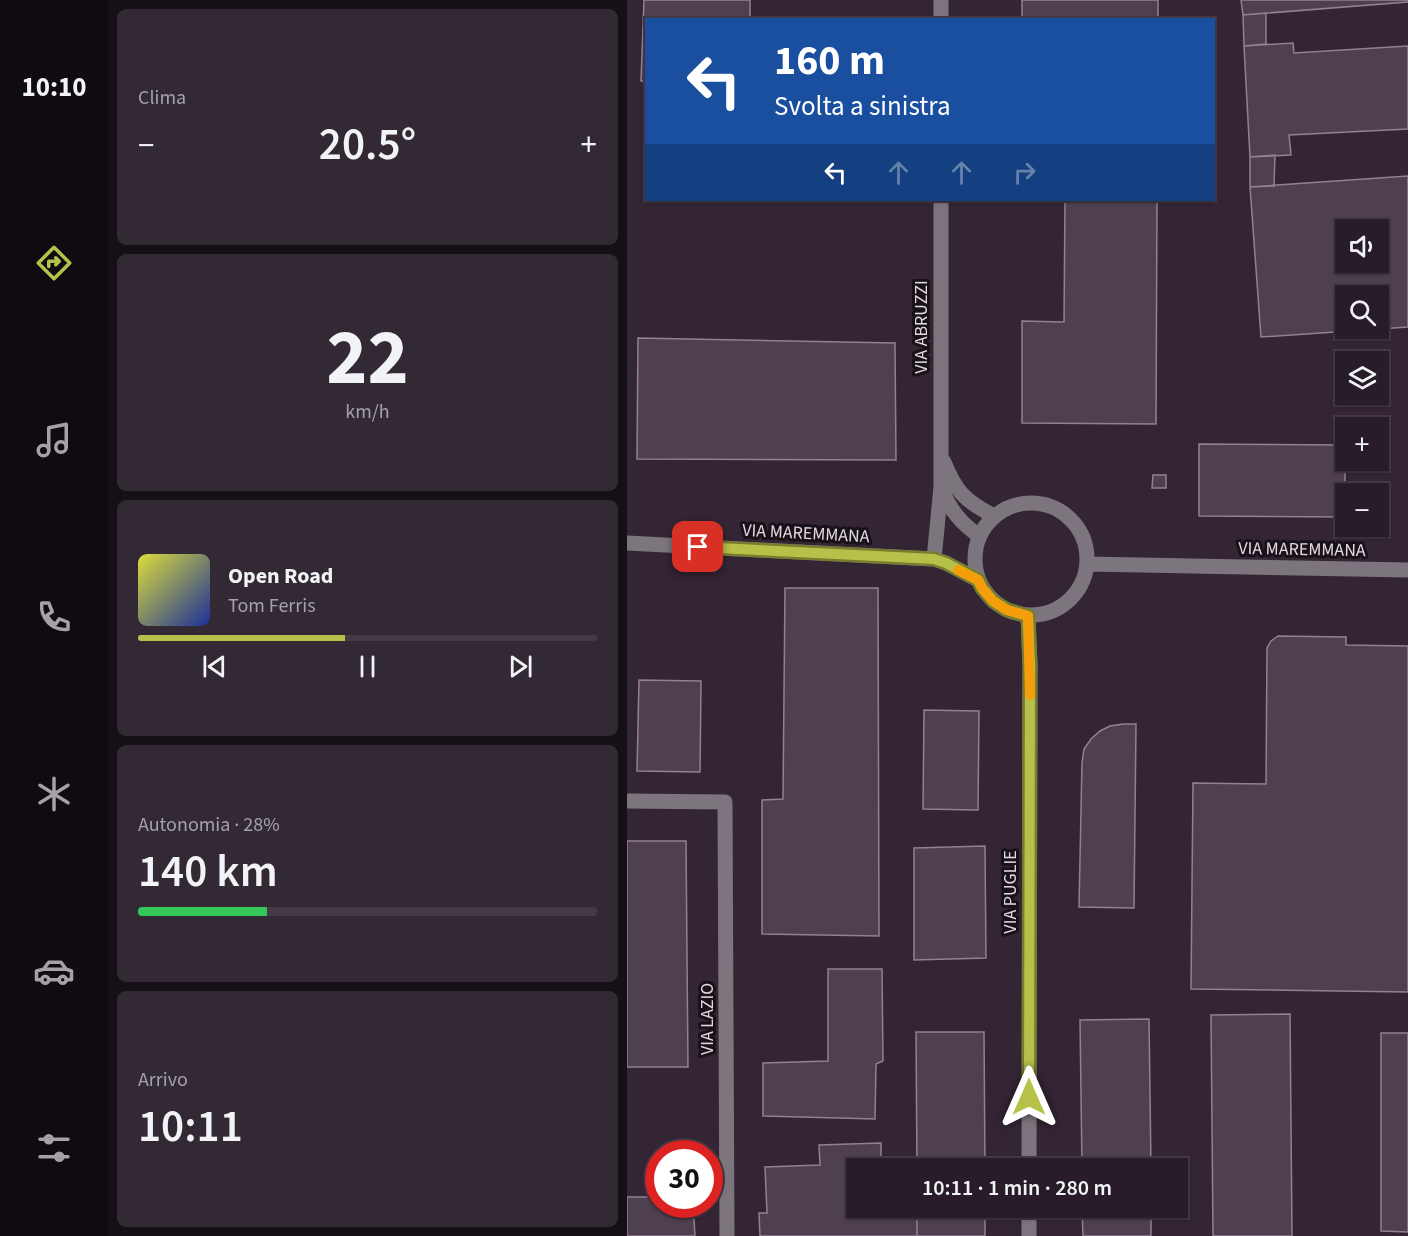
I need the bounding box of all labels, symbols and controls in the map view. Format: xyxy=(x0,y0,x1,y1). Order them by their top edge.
text: 160 m xyxy=(774,31,885,91)
icon: left xyxy=(675,42,753,120)
text: 10:10 xyxy=(21,68,87,107)
text: Clima xyxy=(138,84,186,112)
text: Svolta a sinistra xyxy=(774,87,951,126)
text: 20.5° xyxy=(319,113,416,177)
text: − xyxy=(138,122,154,169)
text: + xyxy=(581,122,597,169)
icon: left xyxy=(819,156,852,189)
icon: ahead xyxy=(882,156,915,189)
icon: ahead xyxy=(945,156,978,189)
icon: right xyxy=(1008,156,1041,189)
map controls xyxy=(1335,219,1389,537)
button: sound xyxy=(1335,219,1389,273)
icon: directions xyxy=(33,242,75,284)
street label: VIA ABRUZZI xyxy=(909,280,934,374)
button: search xyxy=(1335,285,1389,339)
text: 22 xyxy=(326,303,409,414)
button: layers xyxy=(1335,351,1389,405)
text: km/h xyxy=(345,398,390,426)
button: + xyxy=(1335,417,1389,471)
icon: music xyxy=(33,419,75,461)
button: − xyxy=(1335,483,1389,537)
street label: VIA MAREMMANA xyxy=(742,518,870,549)
pin xyxy=(672,521,723,572)
icon: arrive xyxy=(681,530,714,563)
street label: VIA MAREMMANA xyxy=(1238,536,1366,563)
text: Open Road xyxy=(228,560,333,592)
text: Tom Ferris xyxy=(228,592,316,620)
icon: phone xyxy=(33,596,75,638)
icon: previous xyxy=(198,650,231,683)
icon: pause xyxy=(351,650,384,683)
icon: next xyxy=(504,650,537,683)
icon: climate xyxy=(33,773,75,815)
text: Autonomia · 28% xyxy=(138,811,280,839)
text: 140 km xyxy=(138,840,278,904)
street label: VIA PUGLIE xyxy=(998,850,1023,934)
icon: car xyxy=(33,950,75,992)
street label: VIA LAZIO xyxy=(695,983,720,1055)
position arrow xyxy=(997,1065,1061,1129)
text: Arrivo xyxy=(138,1066,188,1094)
text: 10:11 xyxy=(138,1095,243,1159)
icon: filters xyxy=(33,1127,75,1169)
speed limit sign: 30 xyxy=(645,1140,723,1218)
text: 10:11 · 1 min · 280 m xyxy=(922,1172,1112,1204)

